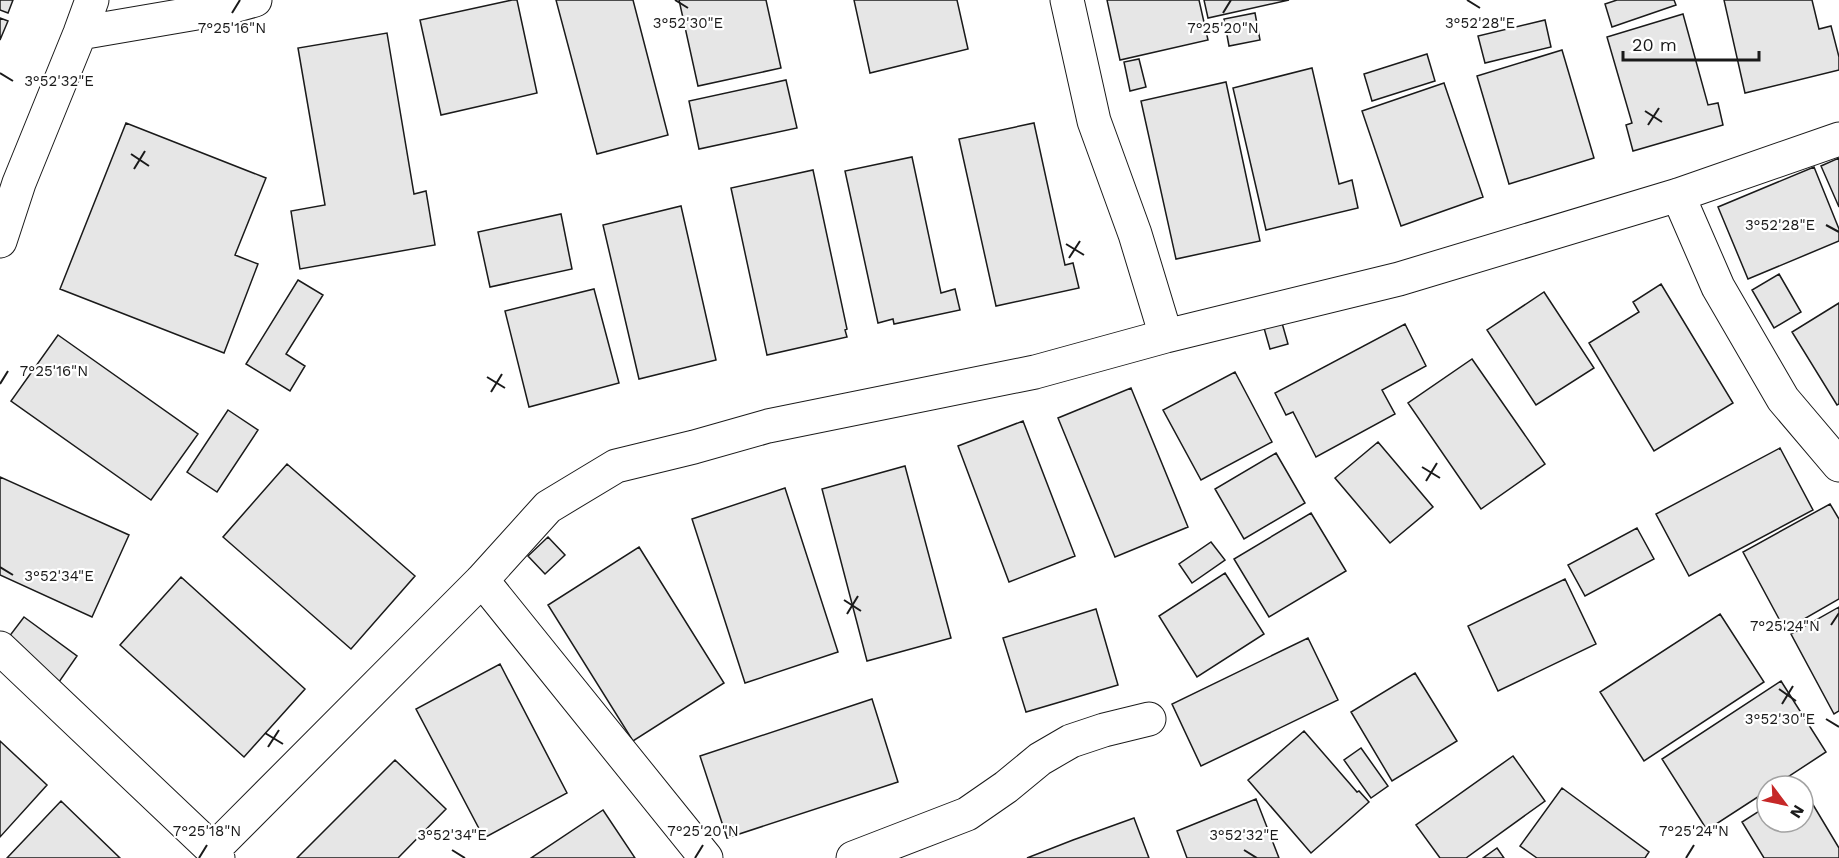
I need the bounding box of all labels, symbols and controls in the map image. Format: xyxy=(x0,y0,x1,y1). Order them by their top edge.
text: 3°52'30"E xyxy=(653,14,723,32)
text: 3°52'28"E xyxy=(1445,14,1515,32)
text: 7°25'16"N xyxy=(198,19,266,37)
text: 7°25'20"N xyxy=(1187,19,1259,37)
scale bar xyxy=(1623,24,1760,62)
text: 20 m xyxy=(1632,34,1677,55)
text: 3°52'32"E xyxy=(24,72,94,90)
text: 3°52'28"E xyxy=(1745,216,1815,234)
text: 7°25'16"N xyxy=(20,362,88,380)
text: 3°52'34"E xyxy=(24,567,94,585)
text: 7°25'24"N xyxy=(1750,617,1820,635)
text: 3°52'30"E xyxy=(1745,710,1815,728)
north arrow xyxy=(1755,774,1815,834)
text: N xyxy=(1786,802,1808,822)
text: 7°25'18"N xyxy=(173,822,241,840)
text: 7°25'20"N xyxy=(667,822,739,840)
text: 7°25'24"N xyxy=(1659,822,1729,840)
text: 3°52'34"E xyxy=(417,826,487,844)
text: 3°52'32"E xyxy=(1209,826,1279,844)

